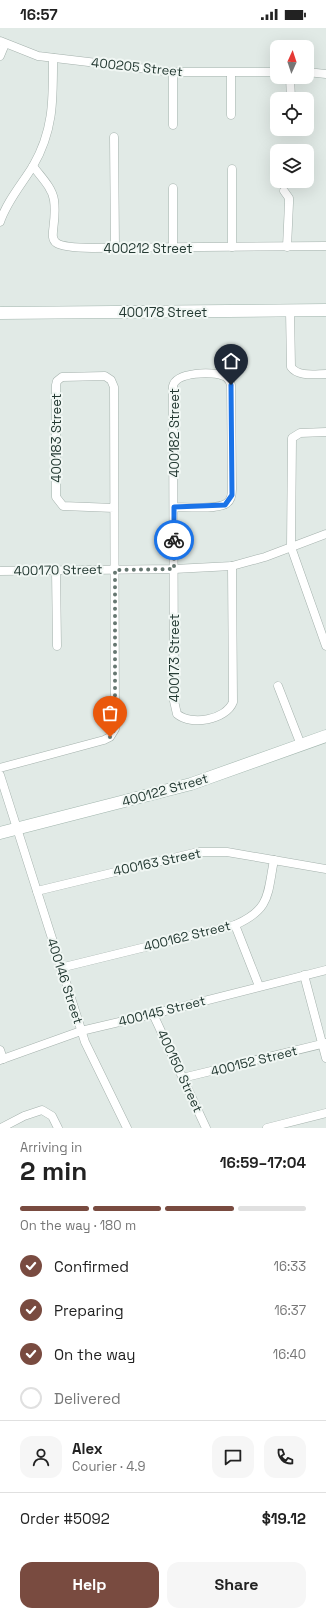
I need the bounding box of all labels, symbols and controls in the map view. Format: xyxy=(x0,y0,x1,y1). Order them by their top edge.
text: 16:57 xyxy=(20,5,58,24)
north arrow xyxy=(270,40,314,84)
map controls xyxy=(270,40,314,188)
street label: 400205 Street xyxy=(90,54,184,80)
button: locate xyxy=(270,92,314,136)
button: layers xyxy=(270,144,314,188)
street label: 400212 Street xyxy=(104,240,193,257)
street label: 400178 Street xyxy=(119,304,207,321)
pin xyxy=(214,344,248,385)
icon: home xyxy=(220,350,242,372)
street label: 400182 Street xyxy=(166,388,183,478)
street label: 400183 Street xyxy=(48,393,65,483)
courier xyxy=(154,520,194,560)
icon: bike xyxy=(163,529,185,551)
street label: 400170 Street xyxy=(13,561,103,579)
street label: 400173 Street xyxy=(166,614,183,702)
pin xyxy=(93,696,127,737)
icon: bag xyxy=(99,702,121,724)
street label: 400122 Street xyxy=(120,770,210,810)
street label: 400163 Street xyxy=(112,844,202,880)
street label: 400162 Street xyxy=(142,917,232,955)
street label: 400146 Street xyxy=(43,936,87,1026)
street label: 400145 Street xyxy=(117,992,207,1030)
street label: 400150 Street xyxy=(153,1027,207,1115)
street label: 400152 Street xyxy=(209,1042,299,1080)
text: Arriving in xyxy=(20,1139,82,1156)
text: 16:59–17:04 xyxy=(220,1153,306,1172)
text: 2 min xyxy=(20,1154,87,1188)
text: On the way · 180 m xyxy=(20,1217,136,1234)
icon: check xyxy=(20,1255,42,1277)
text: Confirmed xyxy=(54,1257,129,1276)
text: 16:33 xyxy=(274,1258,306,1275)
icon: check xyxy=(20,1299,42,1321)
text: Preparing xyxy=(54,1301,124,1320)
text: 16:37 xyxy=(274,1302,306,1319)
icon: check xyxy=(20,1343,42,1365)
text: On the way xyxy=(54,1345,135,1364)
text: 16:40 xyxy=(273,1346,306,1363)
text: Delivered xyxy=(54,1389,121,1408)
button: person xyxy=(20,1436,62,1478)
button: chat xyxy=(212,1436,254,1478)
button: phone xyxy=(264,1436,306,1478)
text: Alex xyxy=(72,1439,103,1458)
text: Courier · 4.9 xyxy=(72,1458,146,1475)
text: Order #5092 xyxy=(20,1509,110,1528)
text: $19.12 xyxy=(262,1509,306,1528)
button: Help xyxy=(20,1562,159,1608)
button: Share xyxy=(167,1562,306,1608)

